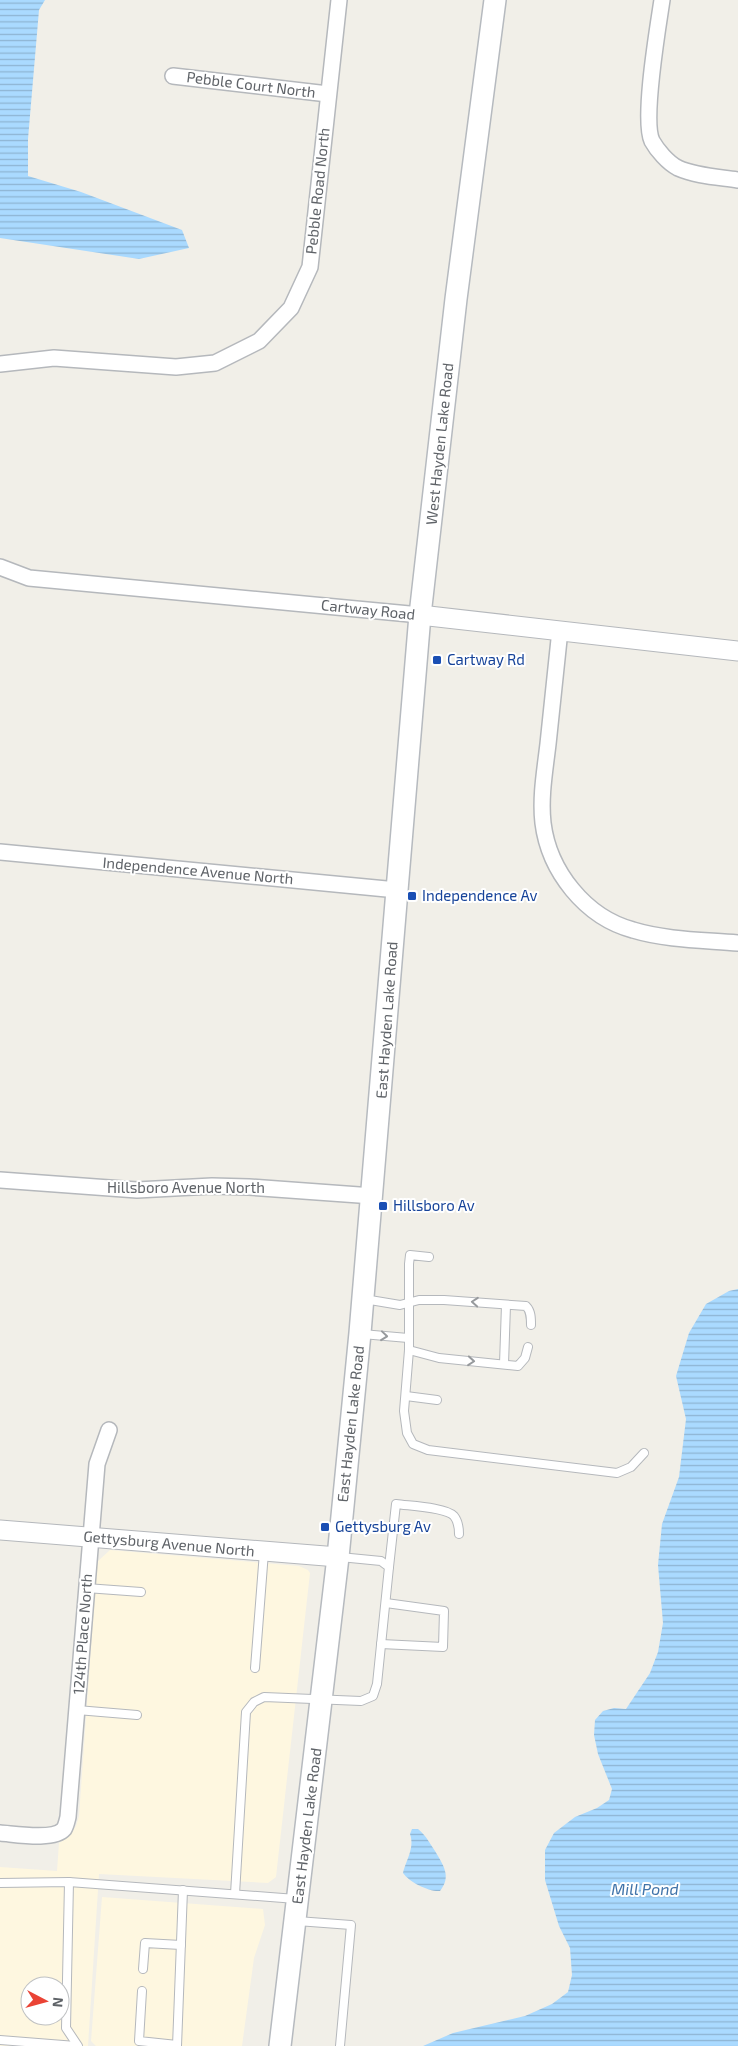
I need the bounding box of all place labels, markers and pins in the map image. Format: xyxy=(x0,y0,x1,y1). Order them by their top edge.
place label: Cartway Rd xyxy=(447,650,525,668)
marker: Cartway Rd xyxy=(431,654,443,666)
place label: Independence Av xyxy=(422,886,537,904)
marker: Independence Av xyxy=(406,890,418,902)
place label: Hillsboro Av xyxy=(393,1196,475,1214)
marker: Hillsboro Av xyxy=(377,1200,389,1212)
place label: Gettysburg Av xyxy=(335,1517,431,1535)
marker: Gettysburg Av xyxy=(319,1521,331,1533)

